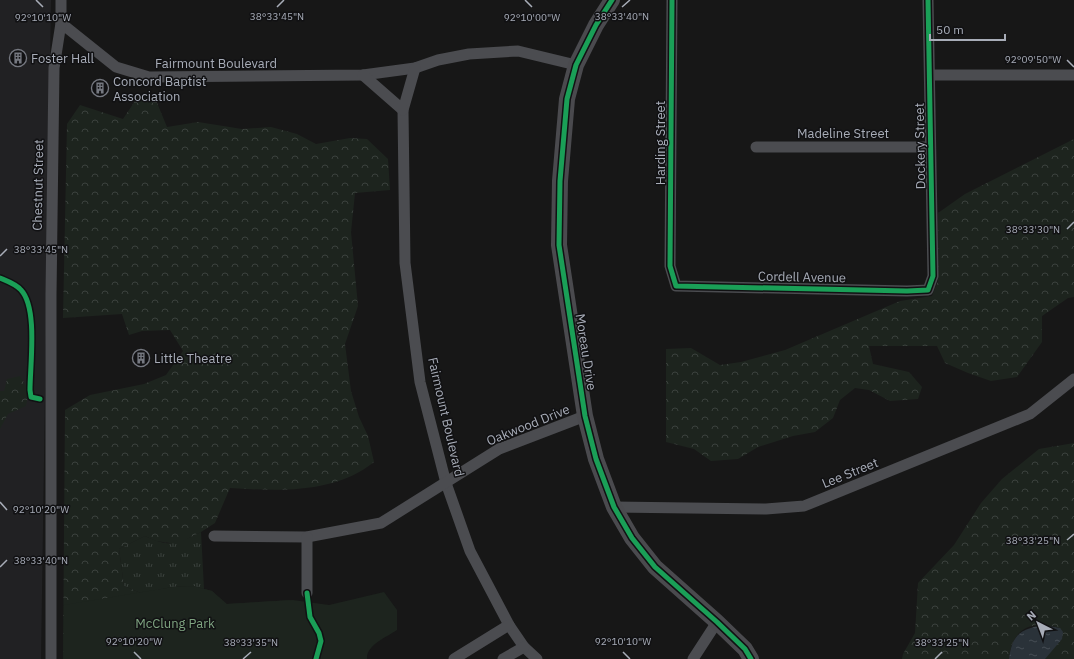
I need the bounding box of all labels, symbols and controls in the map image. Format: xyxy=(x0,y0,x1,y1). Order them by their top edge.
text: 38°33'45"N xyxy=(250,10,304,23)
text: 38°33'40"N xyxy=(595,10,649,23)
text: 92°10'10"W xyxy=(15,11,71,24)
text: 92°10'00"W xyxy=(504,11,560,24)
scale bar xyxy=(930,16,1005,42)
text: 50 m xyxy=(936,22,964,37)
building icon: Foster Hall xyxy=(8,48,28,68)
place label: Foster Hall xyxy=(31,50,95,67)
text: 92°09'50"W xyxy=(1005,53,1061,66)
street label: Fairmount Boulevard xyxy=(155,55,277,72)
place label: Concord Baptist Association xyxy=(113,73,206,105)
building icon: Concord Baptist Association xyxy=(90,78,110,98)
street label: Harding Street xyxy=(652,101,669,185)
street label: Dockery Street xyxy=(911,103,929,189)
street label: Madeline Street xyxy=(797,125,889,142)
street label: Chestnut Street xyxy=(29,139,47,231)
text: 38°33'30"N xyxy=(1006,223,1060,236)
text: 38°33'45"N xyxy=(14,243,68,256)
street label: Cordell Avenue xyxy=(758,268,846,286)
street label: Moreau Drive xyxy=(572,313,600,391)
building icon: Little Theatre xyxy=(131,348,151,368)
place label: Little Theatre xyxy=(154,350,232,367)
street label: Fairmount Boulevard xyxy=(424,356,468,478)
street label: Oakwood Drive xyxy=(484,401,572,449)
street label: Lee Street xyxy=(819,454,881,492)
text: 92°10'20"W xyxy=(13,503,69,516)
text: 38°33'25"N xyxy=(1006,534,1060,547)
text: 38°33'40"N xyxy=(14,554,68,567)
north arrow xyxy=(1018,603,1058,643)
text: N xyxy=(1024,608,1039,623)
park label: McClung Park xyxy=(135,615,215,632)
text: 92°10'20"W xyxy=(106,635,162,648)
text: 92°10'10"W xyxy=(595,635,651,648)
text: 38°33'35"N xyxy=(224,636,278,649)
text: 38°33'25"N xyxy=(915,636,969,649)

